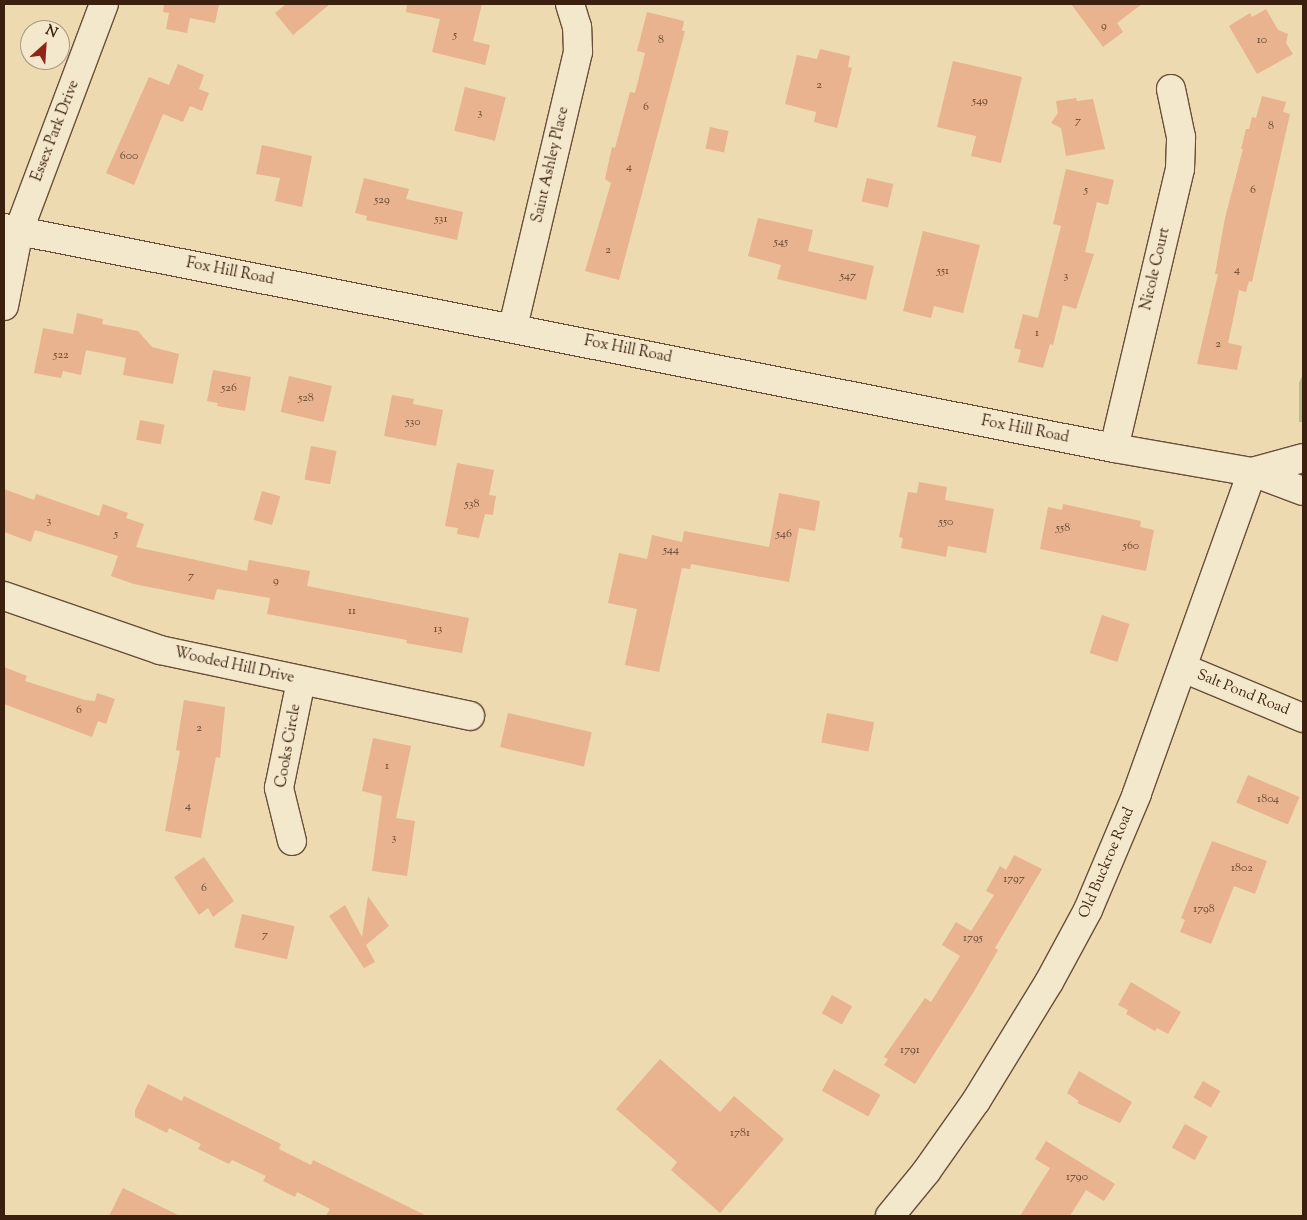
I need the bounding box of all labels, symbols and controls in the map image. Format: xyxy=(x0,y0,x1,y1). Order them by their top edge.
north arrow xyxy=(20,20,70,70)
house number: 9 xyxy=(1101,20,1107,34)
text: N xyxy=(42,21,61,44)
house number: 5 xyxy=(453,29,457,43)
house number: 8 xyxy=(658,34,664,48)
house number: 10 xyxy=(1257,34,1267,48)
street label: Essex Park Drive xyxy=(28,78,84,184)
house number: 2 xyxy=(816,79,822,93)
house number: 549 xyxy=(972,95,988,109)
house number: 6 xyxy=(643,101,649,115)
street label: Saint Ashley Place xyxy=(529,105,573,225)
house number: 3 xyxy=(478,107,482,121)
house number: 7 xyxy=(1075,115,1081,129)
house number: 8 xyxy=(1268,120,1274,134)
house number: 600 xyxy=(120,150,138,164)
house number: 4 xyxy=(626,161,632,175)
house number: 5 xyxy=(1084,184,1088,198)
house number: 6 xyxy=(1250,184,1256,198)
house number: 529 xyxy=(374,194,390,208)
house number: 531 xyxy=(434,213,448,227)
street label: Nicole Court xyxy=(1138,226,1174,312)
house number: 545 xyxy=(774,236,788,250)
house number: 2 xyxy=(605,244,611,258)
street label: Fox Hill Road xyxy=(185,255,275,289)
house number: 4 xyxy=(1234,264,1240,278)
house number: 551 xyxy=(937,265,949,279)
house number: 547 xyxy=(840,270,856,284)
house number: 3 xyxy=(1064,270,1068,284)
house number: 1 xyxy=(1035,327,1039,341)
street label: Fox Hill Road xyxy=(583,333,673,367)
house number: 2 xyxy=(1215,338,1221,352)
house number: 522 xyxy=(53,349,69,363)
house number: 526 xyxy=(221,382,237,396)
house number: 528 xyxy=(298,392,314,406)
street label: Fox Hill Road xyxy=(980,413,1070,447)
house number: 530 xyxy=(405,416,421,430)
house number: 538 xyxy=(465,498,479,512)
house number: 3 xyxy=(47,515,51,529)
house number: 550 xyxy=(939,516,953,530)
house number: 558 xyxy=(1056,522,1070,536)
house number: 5 xyxy=(114,528,118,542)
house number: 546 xyxy=(776,528,792,542)
house number: 560 xyxy=(1123,540,1139,554)
house number: 544 xyxy=(663,544,679,558)
house number: 7 xyxy=(188,570,194,584)
house number: 9 xyxy=(273,575,279,589)
house number: 11 xyxy=(348,605,356,619)
house number: 13 xyxy=(434,623,442,637)
street label: Wooded Hill Drive xyxy=(172,644,296,688)
street label: Salt Pond Road xyxy=(1194,666,1292,720)
street label: Cooks Circle xyxy=(273,703,305,789)
house number: 6 xyxy=(76,704,82,718)
house number: 2 xyxy=(196,722,202,736)
house number: 1 xyxy=(385,760,389,774)
house number: 1804 xyxy=(1257,793,1279,807)
house number: 4 xyxy=(185,800,191,814)
street label: Old Buckroe Road xyxy=(1075,805,1139,921)
house number: 3 xyxy=(392,832,396,846)
house number: 1802 xyxy=(1231,862,1253,876)
house number: 1797 xyxy=(1003,873,1025,887)
house number: 6 xyxy=(201,882,207,896)
house number: 1798 xyxy=(1193,903,1215,917)
house number: 7 xyxy=(262,929,268,943)
house number: 1795 xyxy=(963,932,983,946)
house number: 1791 xyxy=(900,1044,920,1058)
house number: 1781 xyxy=(730,1127,750,1141)
house number: 1790 xyxy=(1066,1171,1088,1185)

